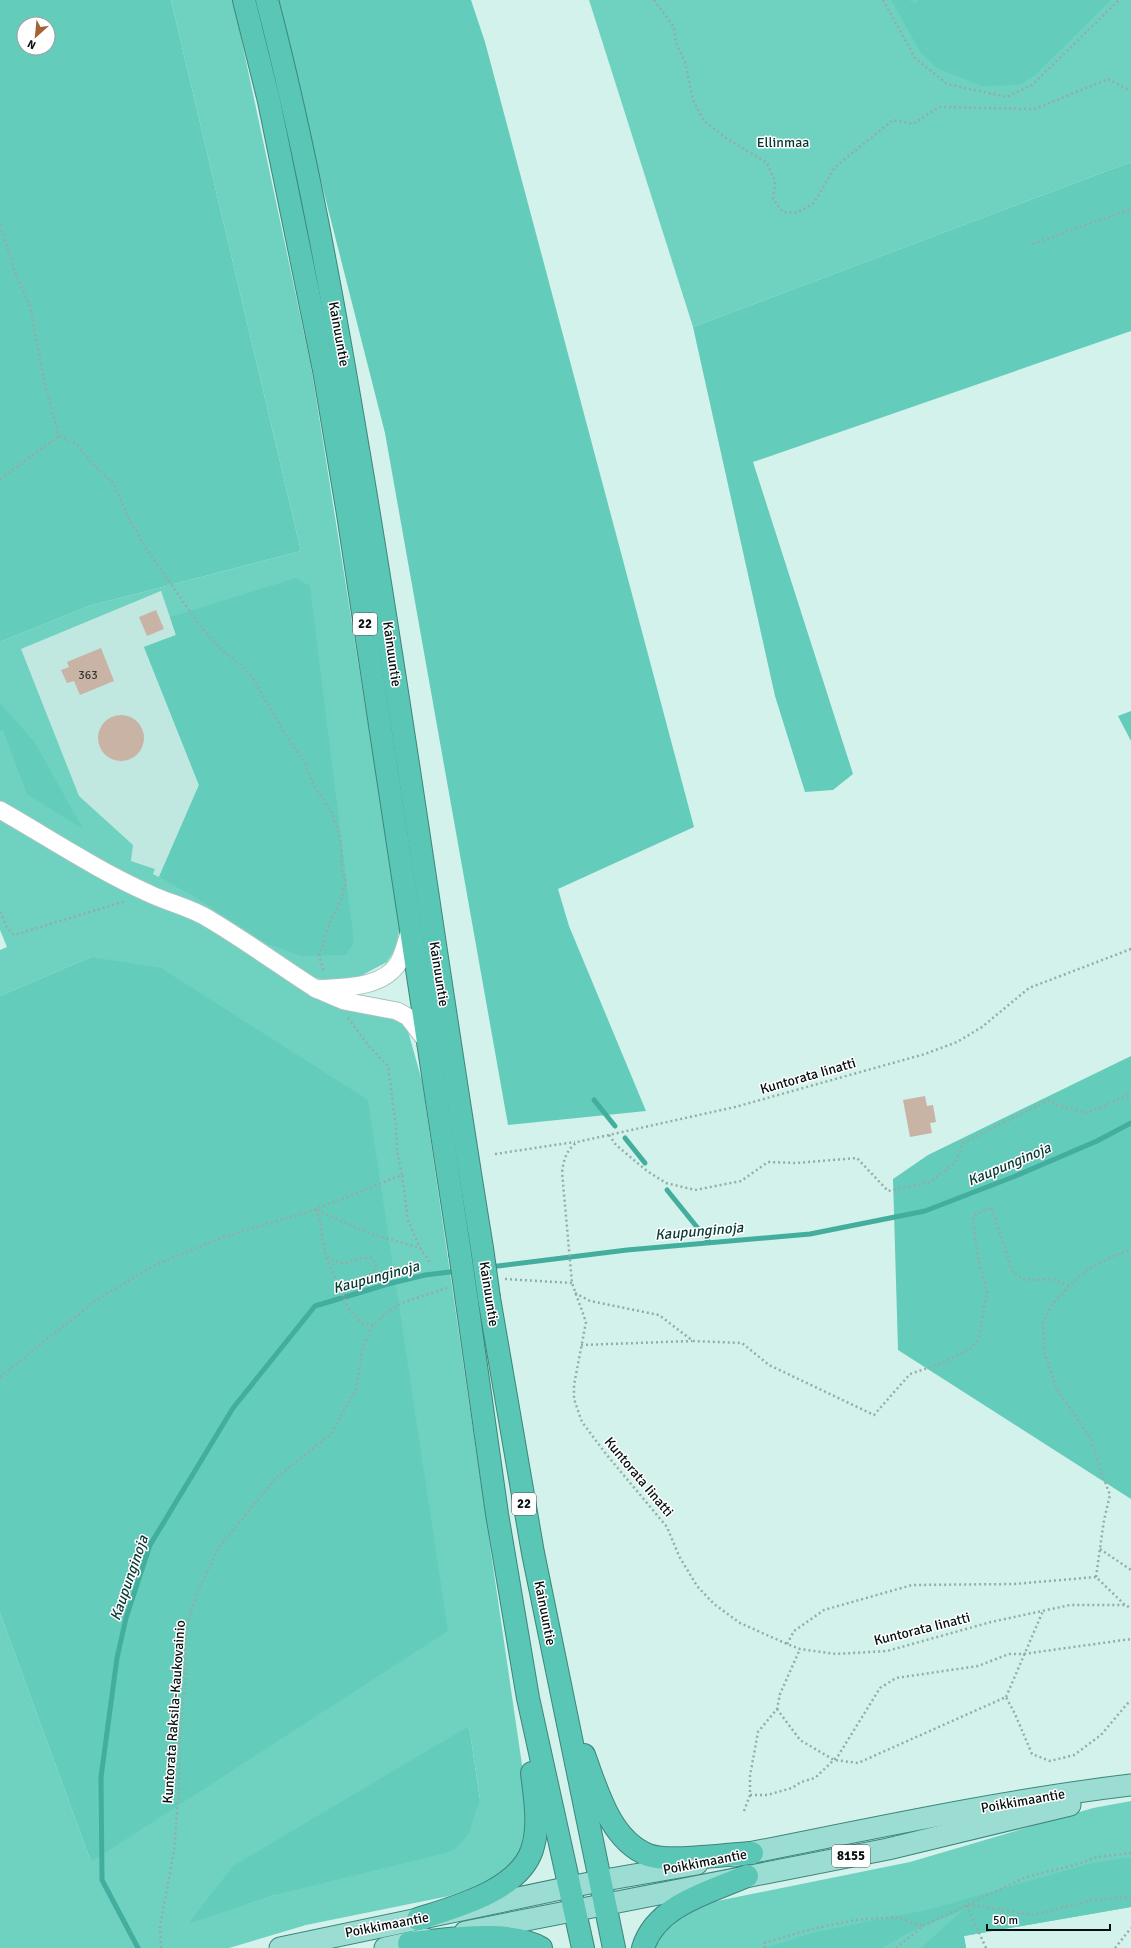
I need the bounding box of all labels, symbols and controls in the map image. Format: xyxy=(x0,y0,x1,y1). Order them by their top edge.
north arrow xyxy=(16,16,56,56)
text: N xyxy=(25,37,38,52)
park label: Ellinmaa xyxy=(757,134,809,151)
street label: Kainuuntie xyxy=(325,300,353,368)
road number: 22 xyxy=(353,613,377,635)
street label: Kainuuntie xyxy=(379,620,405,688)
house number: 363 xyxy=(78,668,98,683)
street label: Kainuuntie xyxy=(425,940,453,1008)
street label: Kuntorata Iinatti xyxy=(758,1054,858,1098)
water label: Kaupunginoja xyxy=(965,1138,1054,1190)
water label: Kaupunginoja xyxy=(654,1218,744,1244)
water label: Kaupunginoja xyxy=(331,1257,422,1297)
street label: Kainuuntie xyxy=(475,1260,503,1328)
street label: Kuntorata Iinatti xyxy=(601,1434,677,1520)
road number: 22 xyxy=(512,1493,536,1515)
water label: Kaupunginoja xyxy=(106,1533,152,1623)
street label: Kainuuntie xyxy=(530,1579,560,1647)
street label: Kuntorata Iinatti xyxy=(872,1609,972,1649)
street label: Kuntorata Raksila-Kaukovainio xyxy=(159,1620,189,1804)
street label: Poikkimaantie xyxy=(980,1785,1066,1817)
road number: 8155 xyxy=(832,1845,870,1867)
street label: Poikkimaantie xyxy=(662,1846,748,1878)
scale bar xyxy=(987,1906,1110,1932)
street label: Poikkimaantie xyxy=(344,1909,430,1941)
text: 50 m xyxy=(993,1913,1018,1928)

